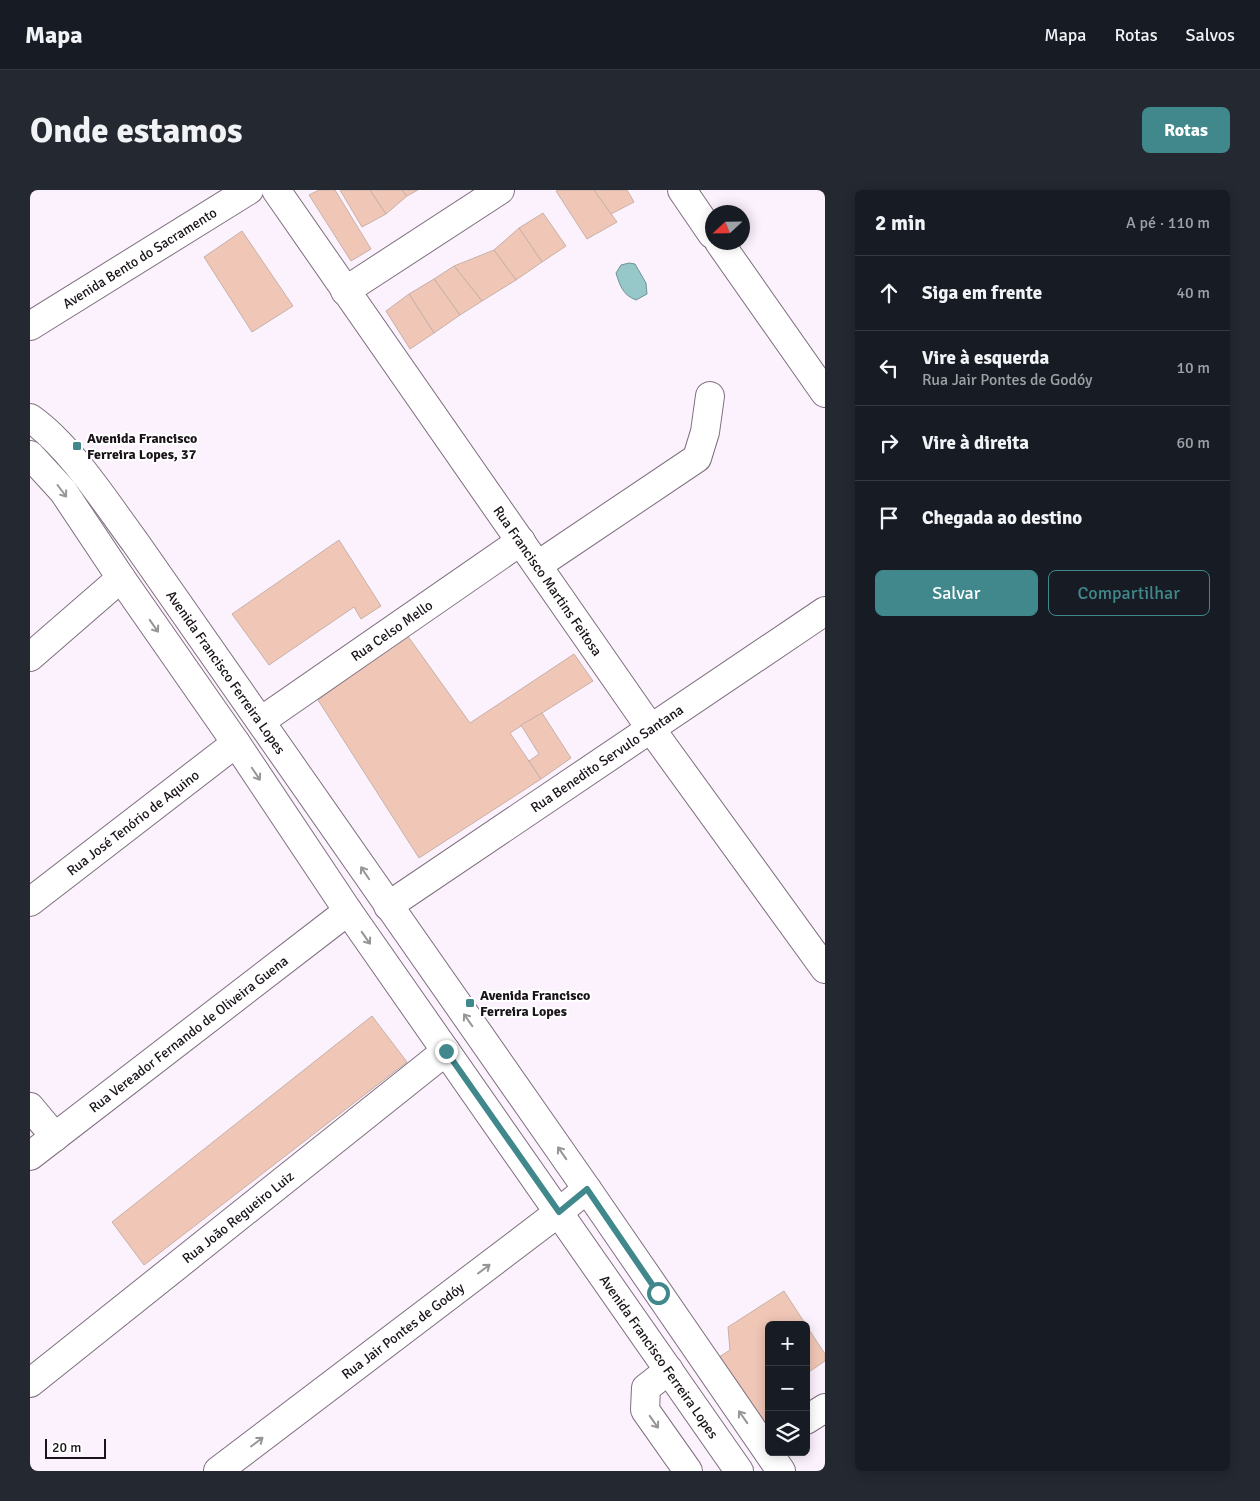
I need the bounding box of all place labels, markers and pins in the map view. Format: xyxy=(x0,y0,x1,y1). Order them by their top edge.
place label: Avenida Francisco Ferreira Lopes, 37 xyxy=(87,430,197,463)
marker: Avenida Francisco Ferreira Lopes, 37 xyxy=(71,440,83,452)
place label: Avenida Francisco Ferreira Lopes xyxy=(480,987,590,1020)
marker: Avenida Francisco Ferreira Lopes xyxy=(464,997,476,1009)

